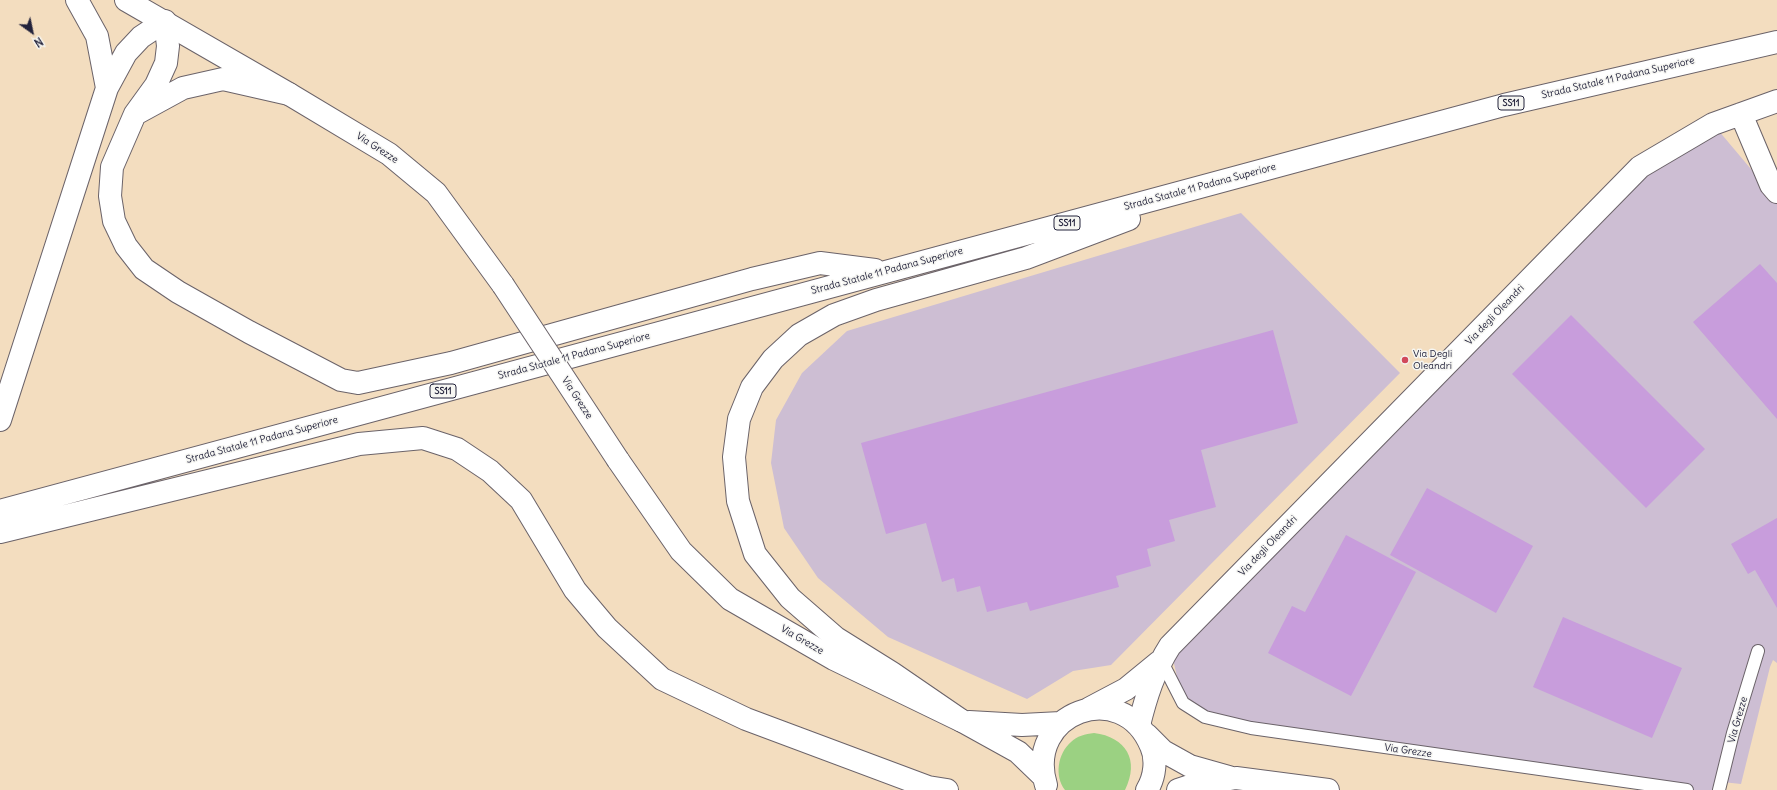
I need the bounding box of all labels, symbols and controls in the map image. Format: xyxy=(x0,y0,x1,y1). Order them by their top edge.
north arrow xyxy=(12,12,52,52)
text: N xyxy=(32,34,46,50)
street label: Strada Statale 11 Padana Superiore xyxy=(1540,55,1696,101)
road number: SS11 xyxy=(1498,96,1524,110)
street label: Via Grezze xyxy=(354,130,400,166)
street label: Strada Statale 11 Padana Superiore xyxy=(1123,161,1277,213)
road number: SS11 xyxy=(1054,216,1080,230)
street label: Strada Statale 11 Padana Superiore xyxy=(810,245,964,297)
street label: Via degli Oleandri xyxy=(1463,282,1527,348)
street label: Strada Statale 11 Padana Superiore xyxy=(497,330,651,382)
place label: Via Degli Oleandri xyxy=(1413,348,1452,372)
marker: Via Degli Oleandri xyxy=(1400,355,1410,365)
street label: Via Grezze xyxy=(559,375,595,421)
road number: SS11 xyxy=(430,384,456,398)
street label: Strada Statale 11 Padana Superiore xyxy=(185,414,339,466)
street label: Via degli Oleandri xyxy=(1236,513,1300,579)
street label: Via Grezze xyxy=(778,623,826,657)
street label: Via Grezze xyxy=(1726,695,1750,745)
street label: Via Grezze xyxy=(1384,742,1432,760)

